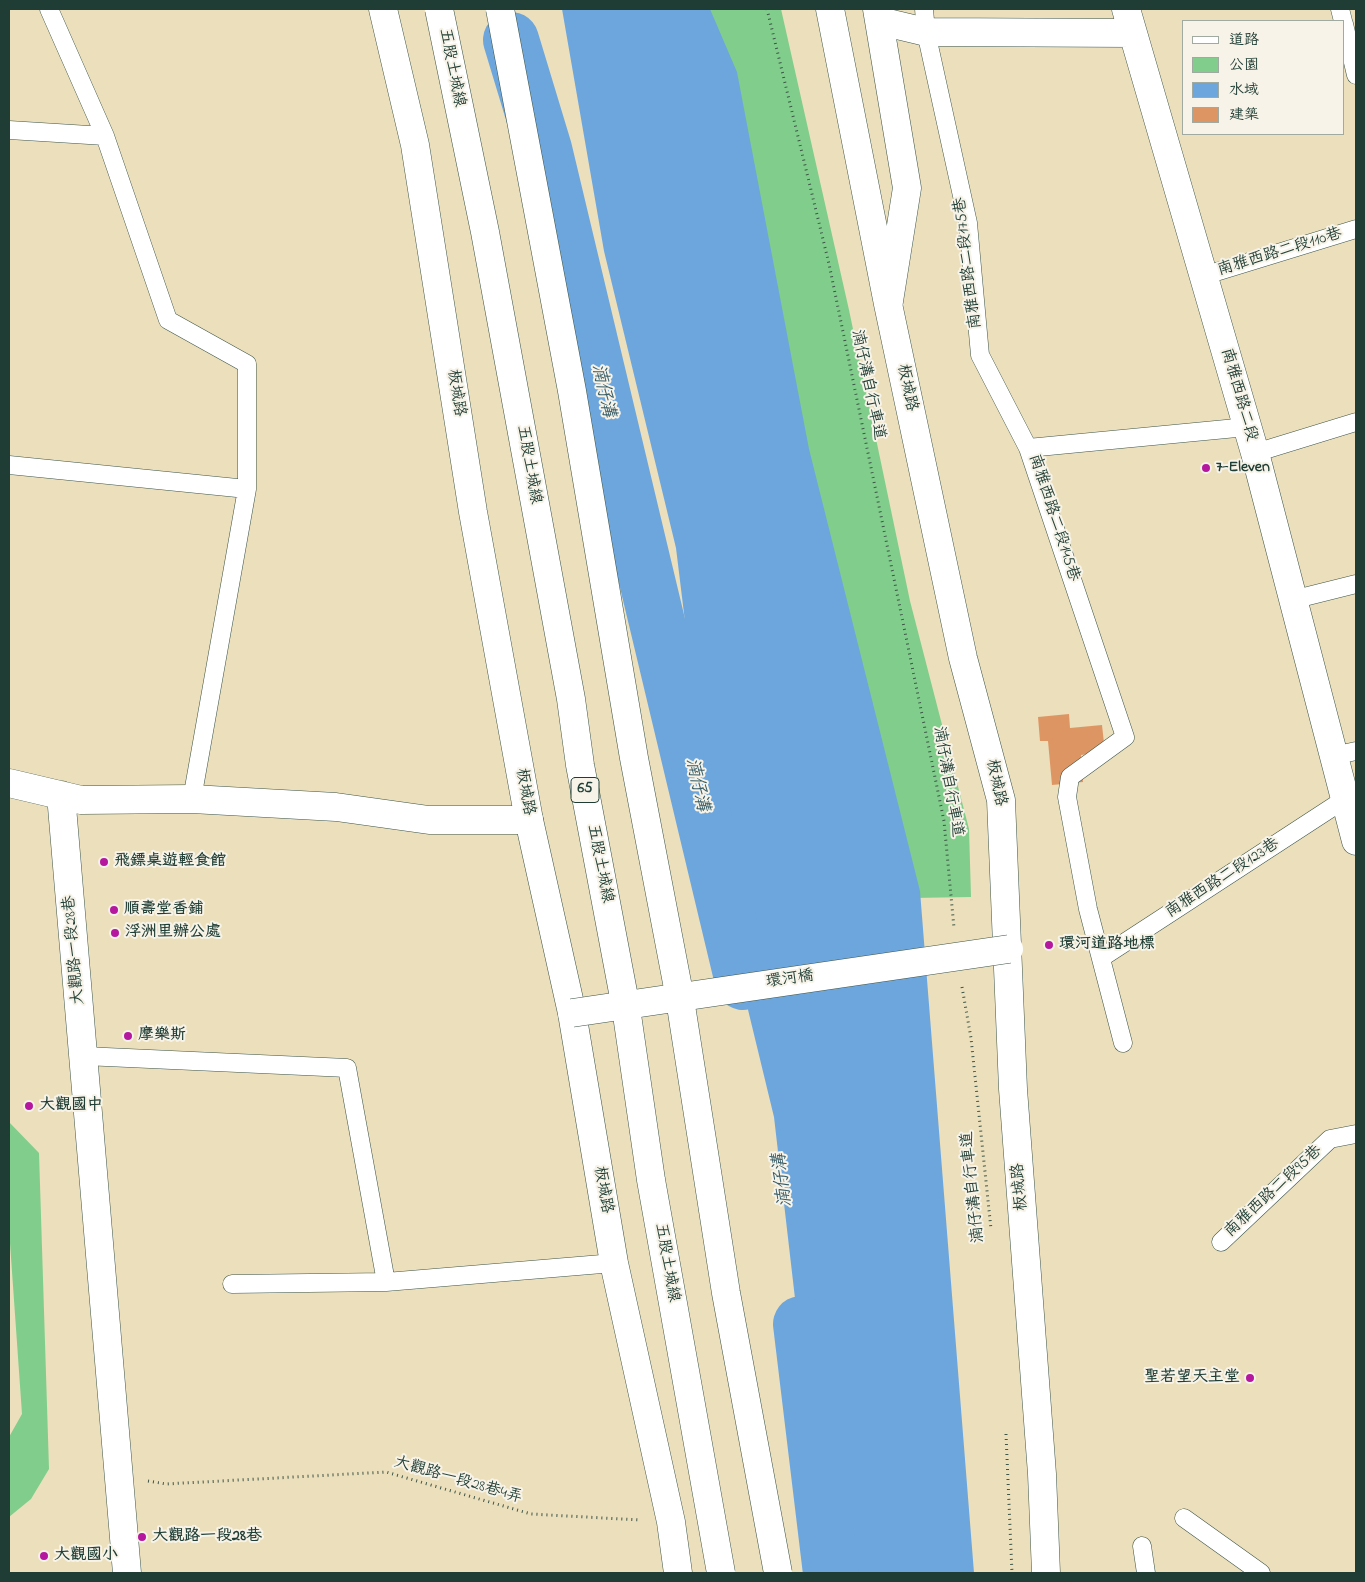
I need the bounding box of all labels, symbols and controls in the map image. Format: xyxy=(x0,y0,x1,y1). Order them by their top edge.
legend xyxy=(1182,20,1345,135)
street label: 五股土城線 xyxy=(434,27,468,109)
text: 道路 xyxy=(1229,29,1259,51)
text: 公園 xyxy=(1229,54,1259,76)
text: 水域 xyxy=(1229,79,1259,101)
text: 建築 xyxy=(1229,104,1259,126)
street label: 南雅西路二段175巷 xyxy=(951,196,987,330)
street label: 南雅西路二段110巷 xyxy=(1215,225,1345,281)
street label: 湳仔溝自行車道 xyxy=(846,328,888,442)
street label: 南雅西路二段 xyxy=(1216,346,1260,444)
water label: 湳仔溝 xyxy=(585,362,619,420)
street label: 板城路 xyxy=(892,363,920,413)
street label: 板城路 xyxy=(442,368,468,418)
street label: 五股土城線 xyxy=(512,424,544,506)
street label: 南雅西路二段145巷 xyxy=(1023,452,1083,584)
place label: 7-Eleven xyxy=(1216,458,1270,478)
marker: 7-Eleven xyxy=(1200,462,1212,474)
street label: 湳仔溝自行車道 xyxy=(928,725,966,839)
water label: 湳仔溝 xyxy=(679,756,713,814)
street label: 板城路 xyxy=(981,758,1009,808)
street label: 板城路 xyxy=(510,767,538,817)
road number: 65 xyxy=(571,778,599,802)
street label: 五股土城線 xyxy=(582,823,616,905)
street label: 南雅西路二段123巷 xyxy=(1163,835,1283,923)
place label: 飛鏢桌遊輕食館 xyxy=(114,852,226,872)
marker: 飛鏢桌遊輕食館 xyxy=(98,856,110,868)
street label: 大觀路一段28巷 xyxy=(61,894,89,1006)
place label: 順壽堂香鋪 xyxy=(124,900,204,920)
marker: 順壽堂香鋪 xyxy=(108,904,120,916)
place label: 浮洲里辦公處 xyxy=(125,923,221,943)
marker: 浮洲里辦公處 xyxy=(109,927,121,939)
place label: 環河道路地標 xyxy=(1059,935,1155,955)
marker: 環河道路地標 xyxy=(1043,939,1055,951)
street label: 環河橋 xyxy=(765,967,815,993)
place label: 摩樂斯 xyxy=(138,1026,186,1046)
marker: 摩樂斯 xyxy=(122,1030,134,1042)
place label: 大觀國中 xyxy=(39,1096,103,1116)
marker: 大觀國中 xyxy=(23,1100,35,1112)
street label: 湳仔溝自行車道 xyxy=(959,1130,989,1244)
street label: 南雅西路二段95巷 xyxy=(1221,1142,1327,1242)
water label: 湳仔溝 xyxy=(770,1152,798,1208)
street label: 板城路 xyxy=(1009,1162,1033,1212)
street label: 板城路 xyxy=(588,1165,616,1215)
street label: 五股土城線 xyxy=(650,1222,682,1304)
place label: 聖若望天主堂 xyxy=(1144,1368,1240,1388)
marker: 聖若望天主堂 xyxy=(1244,1372,1256,1384)
street label: 大觀路一段28巷4弄 xyxy=(392,1454,524,1508)
place label: 大觀路一段28巷 xyxy=(152,1527,262,1547)
marker: 大觀路一段28巷 xyxy=(136,1531,148,1543)
place label: 大觀國小 xyxy=(54,1546,118,1566)
marker: 大觀國小 xyxy=(38,1550,50,1562)

